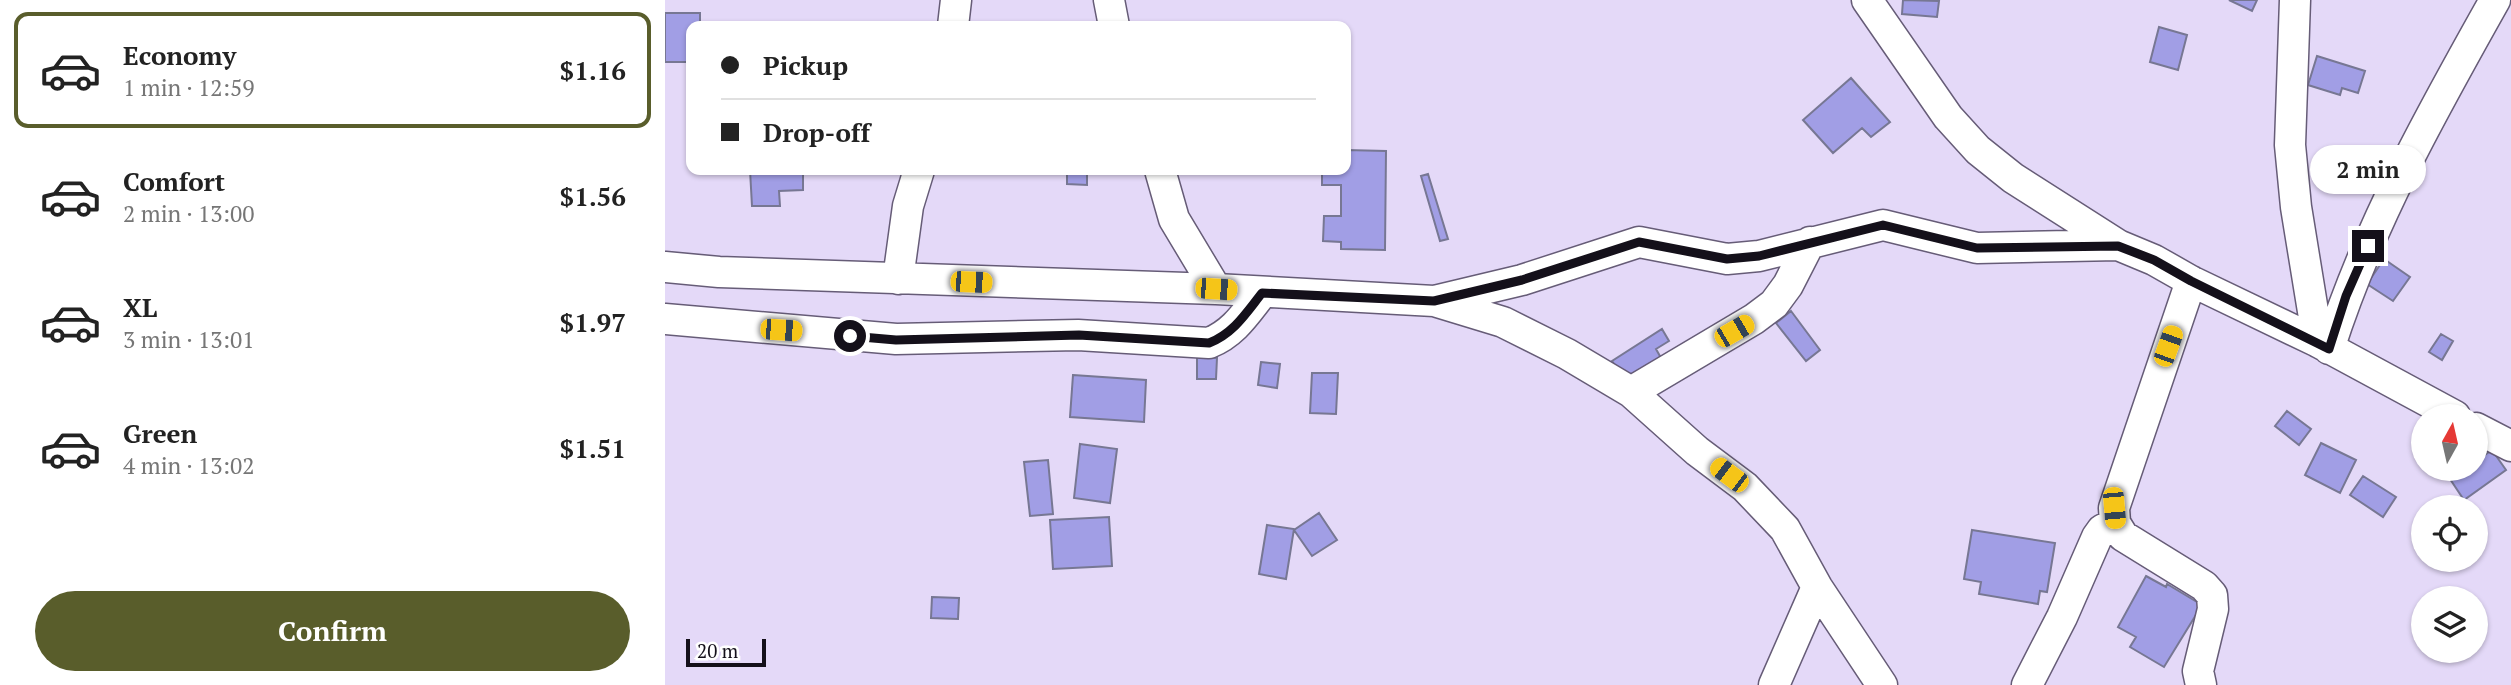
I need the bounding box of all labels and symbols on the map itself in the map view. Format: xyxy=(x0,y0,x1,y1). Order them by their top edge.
callout: 2 min xyxy=(2310,145,2426,194)
route end xyxy=(2352,230,2384,262)
car xyxy=(950,271,993,293)
car xyxy=(1195,277,1238,301)
car xyxy=(1711,311,1758,351)
car xyxy=(760,318,803,342)
route start xyxy=(834,320,866,352)
car xyxy=(2151,323,2186,369)
north arrow xyxy=(2411,404,2489,481)
car xyxy=(1706,454,1753,496)
car xyxy=(2102,486,2127,530)
scale bar xyxy=(686,636,767,668)

